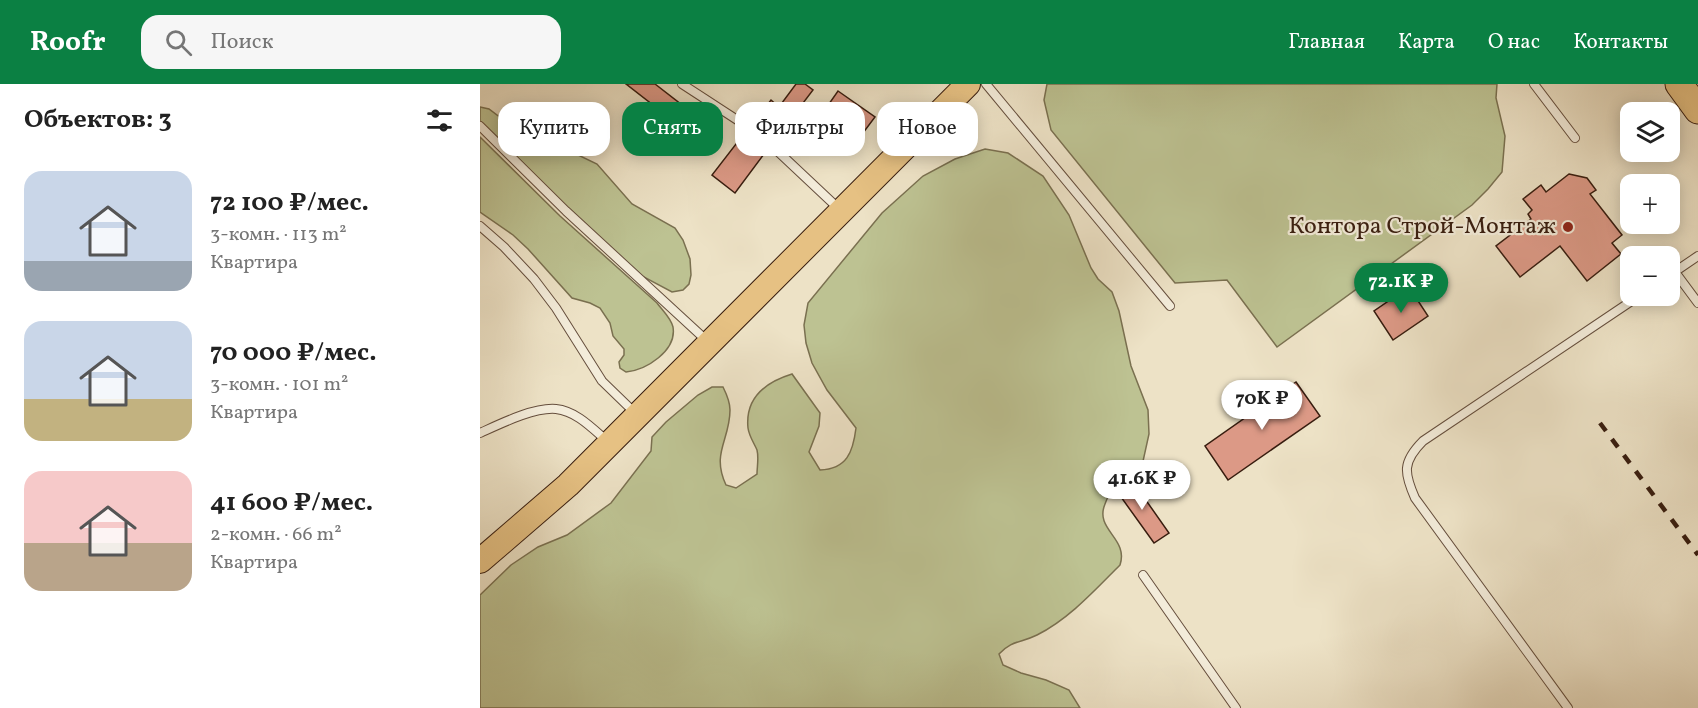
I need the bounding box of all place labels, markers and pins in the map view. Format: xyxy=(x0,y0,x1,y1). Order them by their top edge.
place label: Контора Строй-Монтаж xyxy=(1289,210,1556,244)
marker: Контора Строй-Монтаж xyxy=(1561,220,1575,234)
pin: 72.1K ₽ xyxy=(1346,263,1456,314)
pin: 70K ₽ xyxy=(1220,380,1304,431)
pin: 41.6K ₽ xyxy=(1087,460,1197,511)

